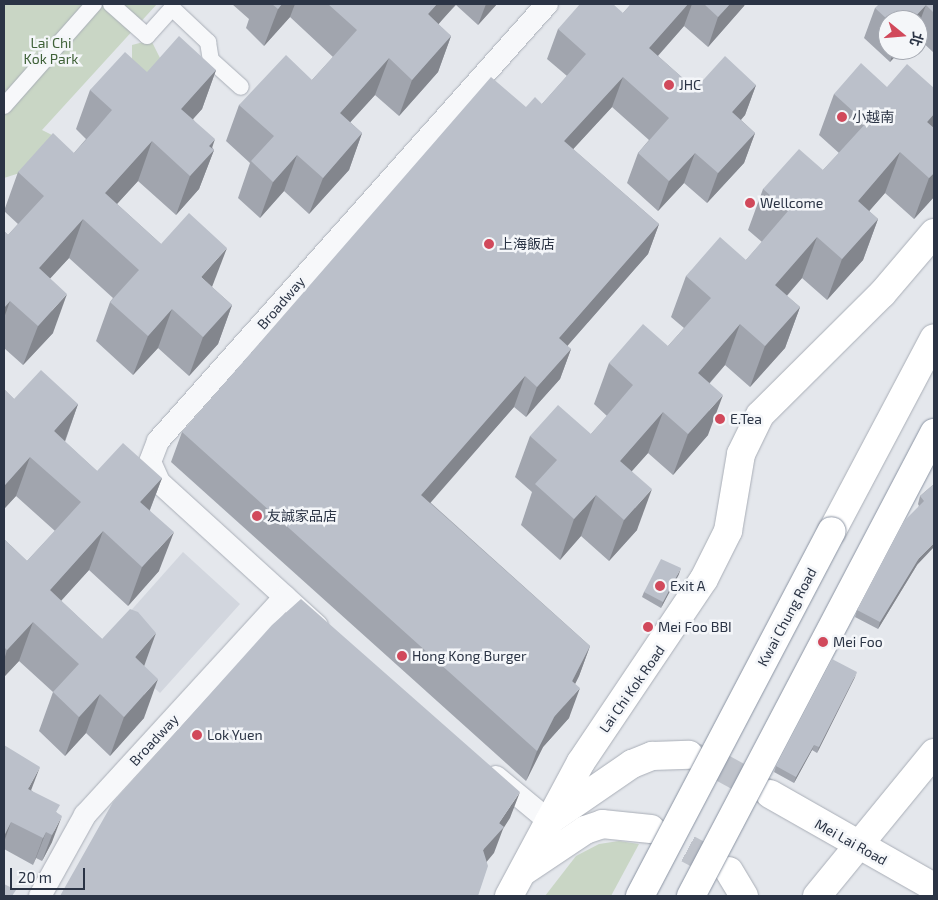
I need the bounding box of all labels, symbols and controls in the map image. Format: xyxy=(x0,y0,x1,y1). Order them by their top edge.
north arrow xyxy=(878,10,928,60)
text: 北 xyxy=(907,30,927,48)
park label: Lai Chi Kok Park xyxy=(24,35,78,68)
place label: JHC xyxy=(679,77,701,93)
marker: JHC xyxy=(663,79,675,91)
place label: 小越南 xyxy=(852,109,894,125)
marker: 小越南 xyxy=(836,111,848,123)
place label: Wellcome xyxy=(760,195,823,211)
marker: Wellcome xyxy=(744,197,756,209)
place label: 上海飯店 xyxy=(499,236,555,252)
marker: 上海飯店 xyxy=(483,238,495,250)
street label: Broadway xyxy=(254,273,308,333)
place label: E.Tea xyxy=(730,411,762,427)
marker: E.Tea xyxy=(714,413,726,425)
place label: 友誠家品店 xyxy=(267,508,337,524)
marker: 友誠家品店 xyxy=(251,510,263,522)
street label: Kwai Chung Road xyxy=(754,565,820,669)
place label: Exit A xyxy=(670,578,706,594)
marker: Exit A xyxy=(654,580,666,592)
place label: Mei Foo BBI xyxy=(658,619,732,635)
marker: Mei Foo BBI xyxy=(642,621,654,633)
place label: Mei Foo xyxy=(833,634,883,650)
marker: Mei Foo xyxy=(817,636,829,648)
street label: Lai Chi Kok Road xyxy=(596,642,668,736)
place label: Hong Kong Burger xyxy=(412,648,527,664)
marker: Hong Kong Burger xyxy=(396,650,408,662)
street label: Broadway xyxy=(126,711,182,769)
place label: Lok Yuen xyxy=(207,727,263,743)
marker: Lok Yuen xyxy=(191,729,203,741)
street label: Mei Lai Road xyxy=(812,815,890,869)
scale bar xyxy=(12,858,88,890)
text: 20 m xyxy=(18,868,52,886)

